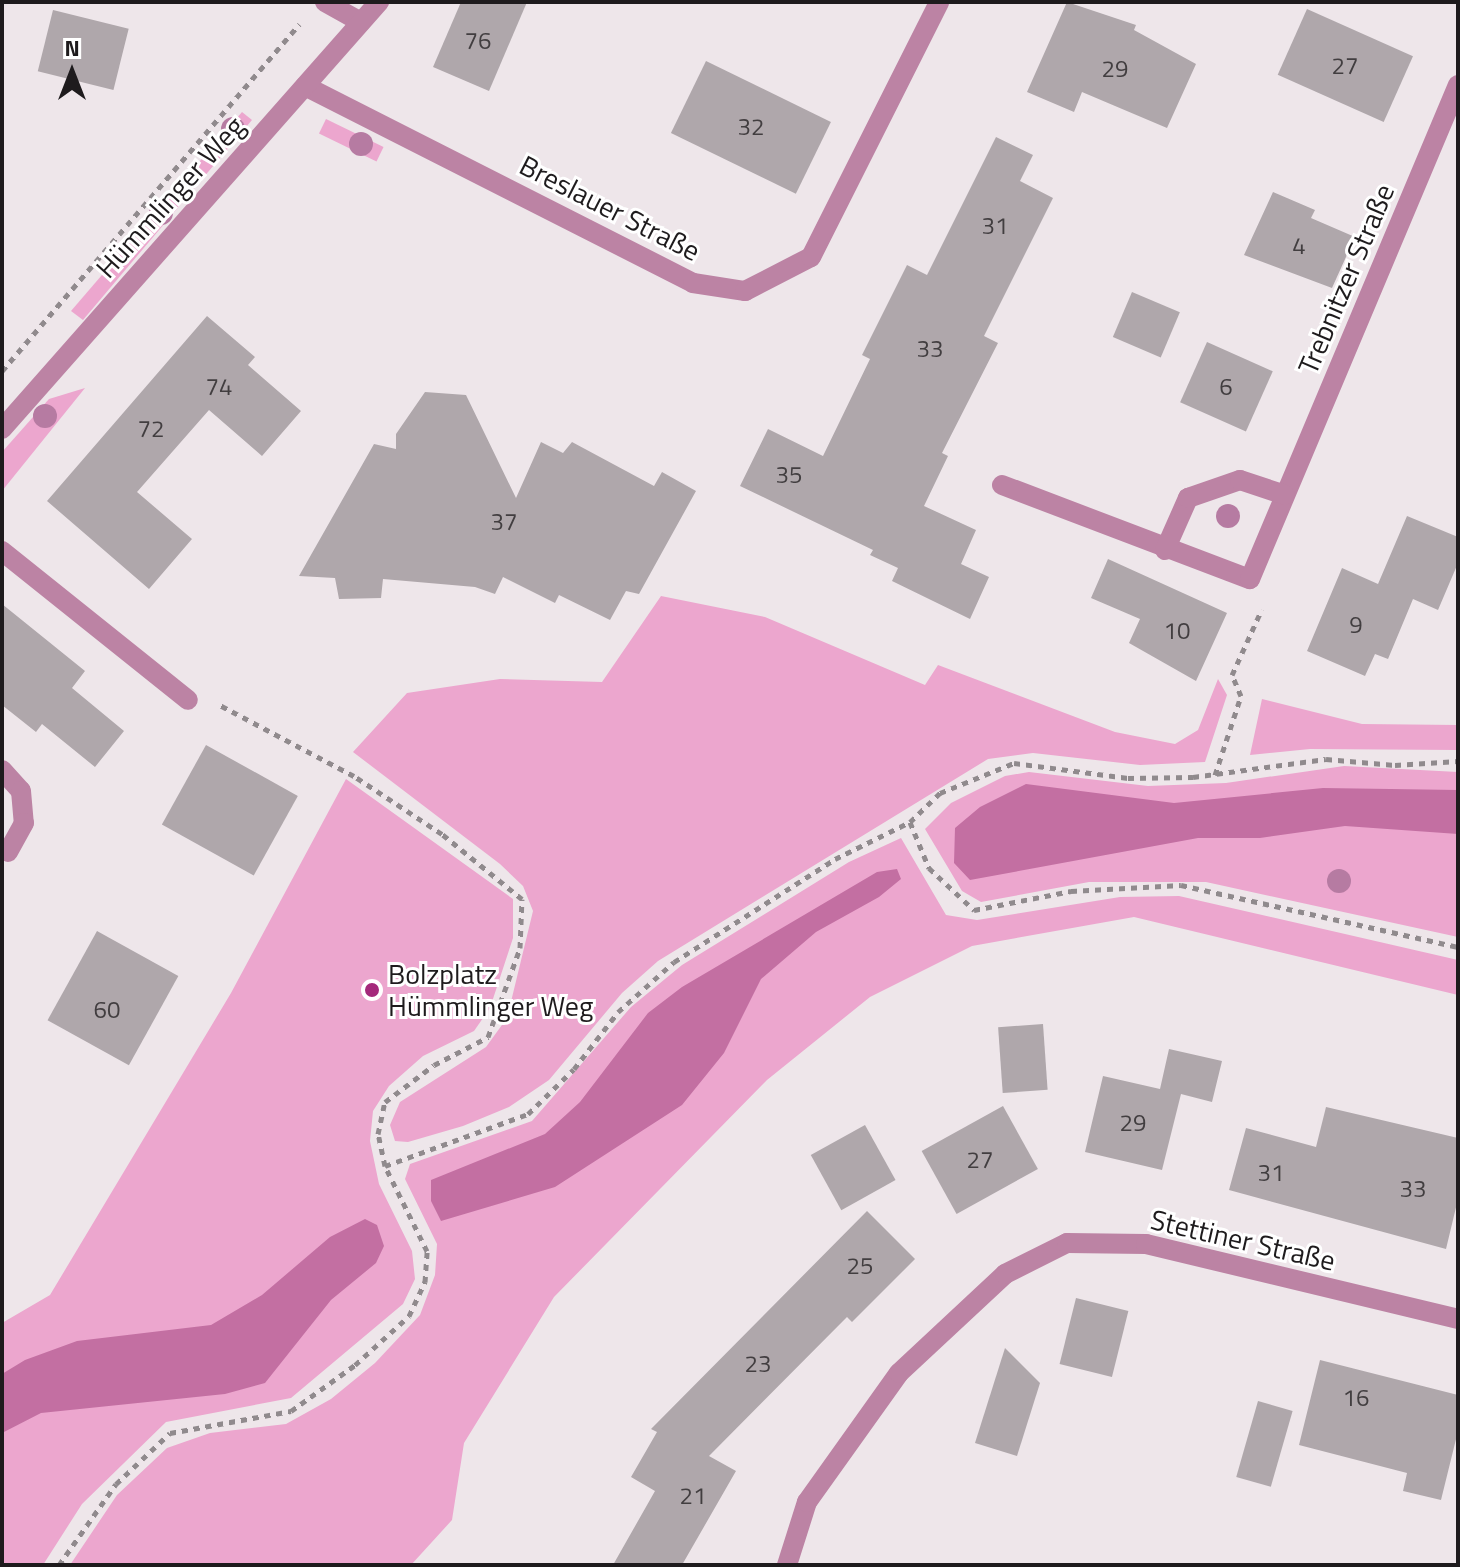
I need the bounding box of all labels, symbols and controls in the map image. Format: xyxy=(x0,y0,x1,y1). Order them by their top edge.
house number: 76 xyxy=(465,27,491,55)
text: N xyxy=(64,31,80,65)
north arrow xyxy=(32,32,112,112)
house number: 27 xyxy=(1332,52,1358,80)
house number: 29 xyxy=(1102,55,1128,83)
street label: Hümmlinger Weg xyxy=(89,109,251,285)
house number: 32 xyxy=(738,113,764,141)
street label: Breslauer Straße xyxy=(514,148,706,268)
street label: Trebnitzer Straße xyxy=(1291,179,1401,379)
house number: 31 xyxy=(982,212,1008,240)
house number: 4 xyxy=(1292,232,1306,260)
house number: 33 xyxy=(917,335,943,363)
house number: 74 xyxy=(206,373,232,401)
house number: 6 xyxy=(1219,373,1233,401)
house number: 72 xyxy=(138,415,164,443)
house number: 35 xyxy=(776,461,802,489)
house number: 37 xyxy=(491,508,517,536)
house number: 9 xyxy=(1349,611,1363,639)
house number: 10 xyxy=(1164,617,1190,645)
place label: Bolzplatz Hümmlinger Weg xyxy=(388,957,593,1023)
marker: Bolzplatz Hümmlinger Weg xyxy=(363,981,381,999)
house number: 60 xyxy=(94,996,120,1024)
house number: 29 xyxy=(1120,1109,1146,1137)
house number: 27 xyxy=(967,1146,993,1174)
house number: 31 xyxy=(1258,1159,1284,1187)
house number: 33 xyxy=(1400,1175,1426,1203)
street label: Stettiner Straße xyxy=(1147,1202,1339,1278)
house number: 25 xyxy=(847,1252,873,1280)
house number: 23 xyxy=(745,1350,771,1378)
house number: 16 xyxy=(1343,1384,1369,1412)
house number: 21 xyxy=(680,1482,706,1510)

